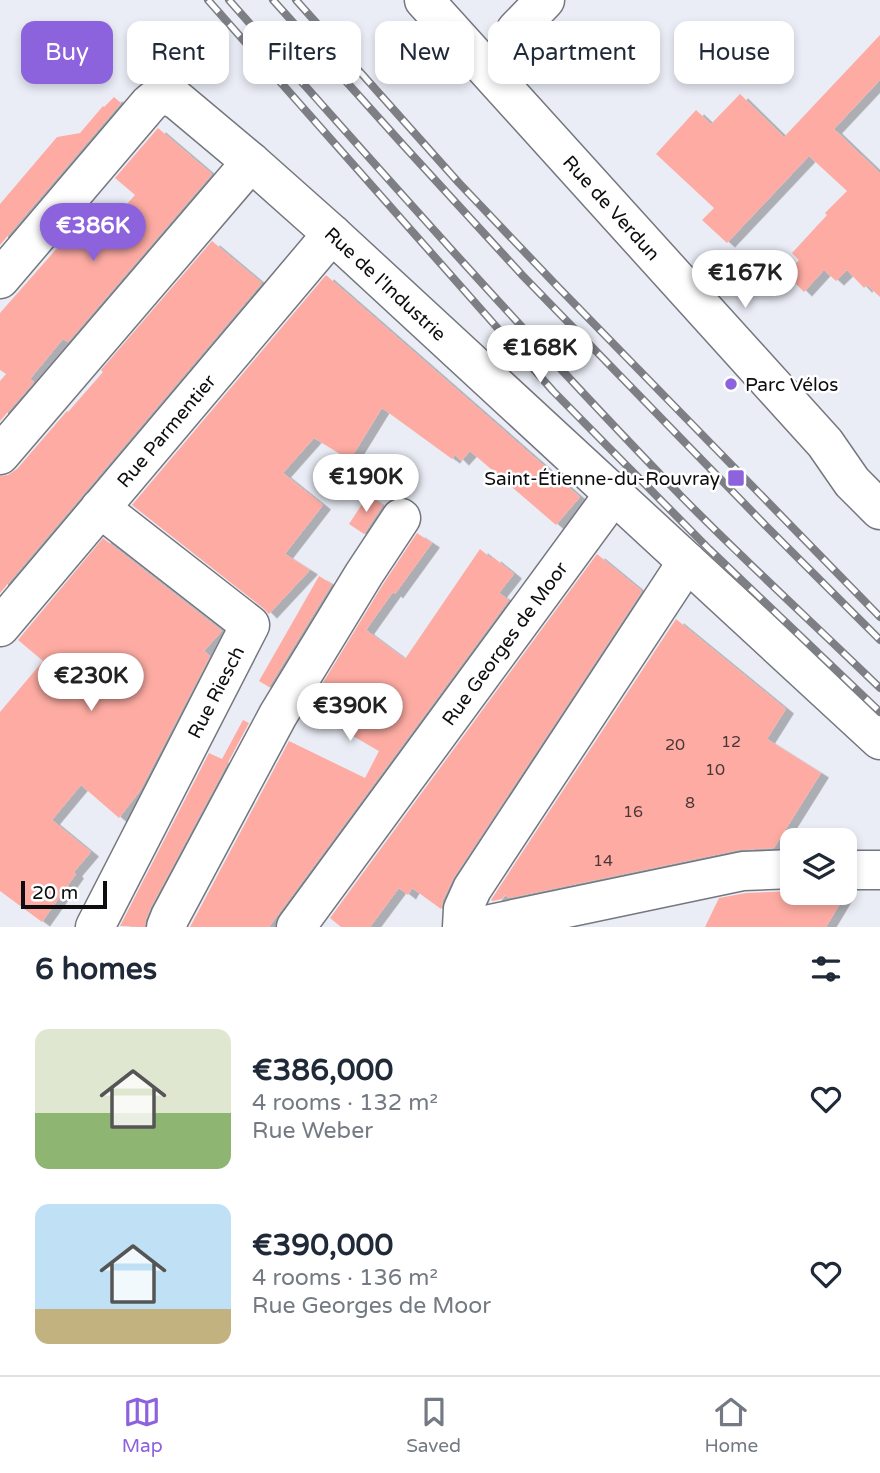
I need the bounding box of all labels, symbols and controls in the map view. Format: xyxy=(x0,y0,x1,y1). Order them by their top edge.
chip: Buy xyxy=(21,21,113,84)
chip: Rent xyxy=(127,21,229,84)
chip: Filters xyxy=(243,21,361,84)
chip: New xyxy=(375,21,474,84)
chip: Apartment xyxy=(488,21,660,84)
chip: House xyxy=(674,21,794,84)
street label: Rue de Verdun xyxy=(558,151,664,265)
pin: €386K xyxy=(44,204,142,263)
text: €386K xyxy=(56,212,130,240)
street label: Rue de l'Industrie xyxy=(320,223,450,346)
pin: €167K xyxy=(696,250,794,310)
text: €167K xyxy=(708,259,782,287)
pin: €168K xyxy=(491,326,589,385)
text: €168K xyxy=(503,334,577,362)
street label: Rue Parmentier xyxy=(113,370,221,492)
place label: Parc Vélos xyxy=(745,374,838,396)
marker: Parc Vélos xyxy=(723,376,739,392)
pin: €190K xyxy=(317,454,415,514)
text: €190K xyxy=(329,463,403,491)
place label: Saint-Étienne-du-Rouvray xyxy=(484,468,720,490)
marker: Saint-Étienne-du-Rouvray xyxy=(726,468,746,488)
street label: Rue Georges de Moor xyxy=(438,557,573,730)
street label: Rue Riesch xyxy=(184,643,249,742)
pin: €230K xyxy=(42,654,140,713)
text: €230K xyxy=(54,662,128,690)
pin: €390K xyxy=(301,684,399,743)
text: €390K xyxy=(313,692,387,720)
house number: 12 xyxy=(721,732,741,752)
house number: 20 xyxy=(665,735,685,755)
house number: 10 xyxy=(705,760,725,780)
house number: 8 xyxy=(685,793,695,813)
house number: 16 xyxy=(623,802,643,822)
map controls xyxy=(780,828,857,905)
button: layers xyxy=(780,828,857,905)
house number: 14 xyxy=(593,851,613,871)
scale bar xyxy=(21,878,107,910)
text: 20 m xyxy=(32,882,78,904)
icon: filters xyxy=(807,950,845,988)
text: 6 homes xyxy=(35,951,157,988)
text: €386,000 xyxy=(252,1052,393,1089)
icon: home xyxy=(91,1057,175,1141)
icon: heart xyxy=(807,1080,845,1118)
text: 4 rooms · 132 m² xyxy=(252,1089,438,1117)
text: Rue Weber xyxy=(252,1117,373,1145)
text: €390,000 xyxy=(252,1227,393,1264)
icon: home xyxy=(91,1232,175,1316)
icon: heart xyxy=(807,1255,845,1293)
text: 4 rooms · 136 m² xyxy=(252,1264,438,1292)
text: Rue Georges de Moor xyxy=(252,1292,491,1320)
tab: Map xyxy=(122,1393,163,1457)
tab: Saved xyxy=(406,1393,461,1457)
tab: Home xyxy=(704,1393,758,1457)

